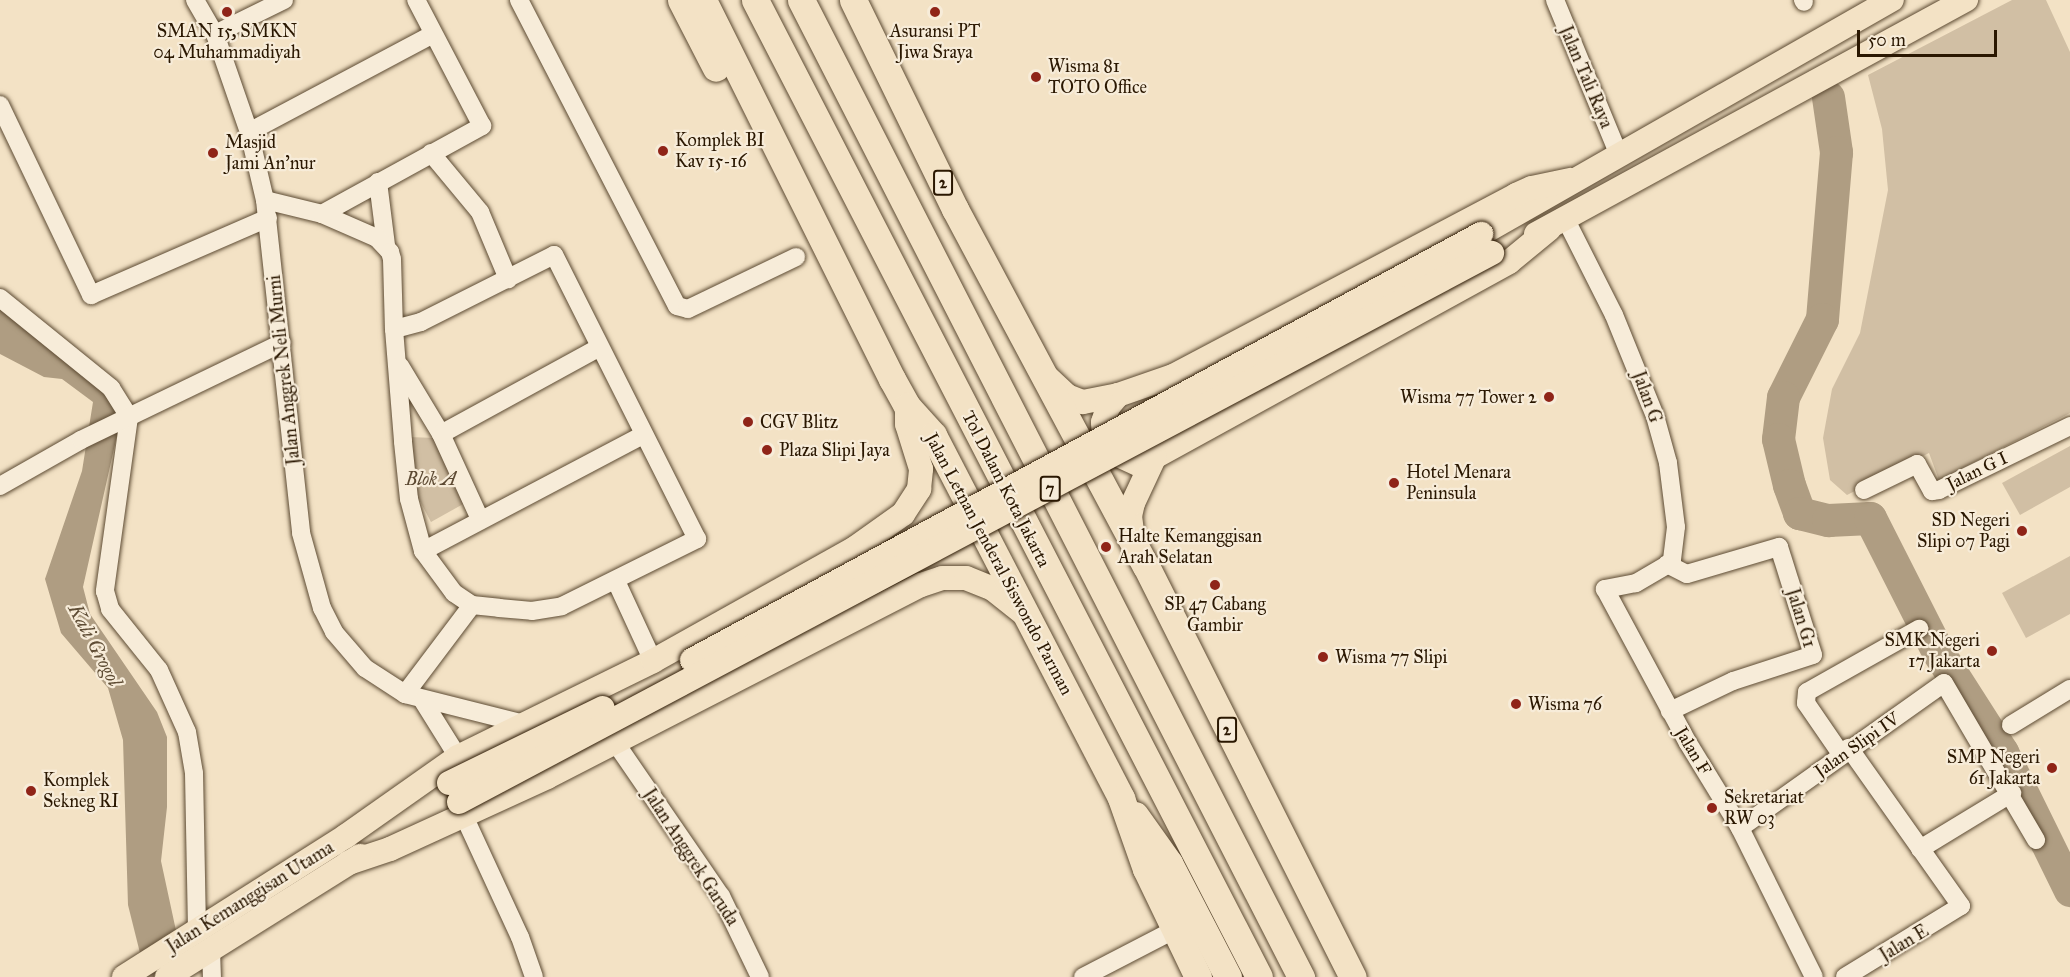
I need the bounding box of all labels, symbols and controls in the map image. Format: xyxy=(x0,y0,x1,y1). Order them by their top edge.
marker: SMAN 15, SMKN 04 Muhammadiyah xyxy=(220,5,234,19)
marker: Asuransi PT Jiwa Sraya xyxy=(928,5,942,19)
scale bar xyxy=(1860,18,2000,56)
place label: SMAN 15, SMKN 04 Muhammadiyah xyxy=(153,21,301,63)
place label: Asuransi PT Jiwa Sraya xyxy=(890,21,980,63)
street label: Jalan Tali Raya xyxy=(1555,23,1617,131)
text: 50 m xyxy=(1868,29,1906,51)
place label: Wisma 81 TOTO Office xyxy=(1048,56,1147,98)
marker: Wisma 81 TOTO Office xyxy=(1029,70,1043,84)
place label: Komplek BI Kav 15-16 xyxy=(675,130,765,172)
place label: Masjid Jami An'nur xyxy=(225,132,316,174)
marker: Komplek BI Kav 15-16 xyxy=(656,144,670,158)
marker: Masjid Jami An'nur xyxy=(206,146,220,160)
road number: 2 xyxy=(932,170,954,196)
street label: Jalan Anggrek Neli Murni xyxy=(263,274,305,466)
street label: Jalan G xyxy=(1628,368,1666,426)
place label: Wisma 77 Tower 2 xyxy=(1400,386,1537,408)
marker: Wisma 77 Tower 2 xyxy=(1542,390,1556,404)
street label: Tol Dalam Kota Jakarta xyxy=(957,407,1055,571)
place label: CGV Blitz xyxy=(760,411,838,433)
marker: CGV Blitz xyxy=(741,415,755,429)
street label: Jalan Letnan Jenderal Siswondo Parman xyxy=(920,429,1078,699)
place label: Plaza Slipi Jaya xyxy=(779,439,890,461)
marker: Plaza Slipi Jaya xyxy=(760,443,774,457)
street label: Jalan G I xyxy=(1943,447,2011,495)
place label: Hotel Menara Peninsula xyxy=(1406,462,1511,504)
park label: Blok A xyxy=(405,468,457,490)
road number: 7 xyxy=(1040,476,1060,502)
marker: Hotel Menara Peninsula xyxy=(1387,476,1401,490)
place label: SD Negeri Slipi 07 Pagi xyxy=(1917,510,2010,552)
marker: SD Negeri Slipi 07 Pagi xyxy=(2015,524,2029,538)
place label: Halte Kemanggisan Arah Selatan xyxy=(1118,526,1262,568)
marker: Halte Kemanggisan Arah Selatan xyxy=(1099,540,1113,554)
marker: SP 47 Cabang Gambir xyxy=(1208,578,1222,592)
street label: Jalan G1 xyxy=(1782,586,1820,650)
place label: SP 47 Cabang Gambir xyxy=(1164,594,1266,636)
water label: Kali Grogol xyxy=(63,600,127,690)
place label: SMK Negeri 17 Jakarta xyxy=(1884,630,1980,672)
marker: SMK Negeri 17 Jakarta xyxy=(1985,644,1999,658)
place label: Wisma 77 Slipi xyxy=(1335,646,1447,668)
marker: Wisma 77 Slipi xyxy=(1316,650,1330,664)
place label: Wisma 76 xyxy=(1528,693,1602,715)
marker: Wisma 76 xyxy=(1509,697,1523,711)
street label: Jalan Slipi IV xyxy=(1810,708,1904,782)
road number: 2 xyxy=(1216,717,1238,743)
street label: Jalan F xyxy=(1670,723,1716,779)
place label: SMP Negeri 61 Jakarta xyxy=(1947,747,2040,789)
marker: SMP Negeri 61 Jakarta xyxy=(2045,761,2059,775)
place label: Komplek Sekneg RI xyxy=(43,770,119,812)
marker: Komplek Sekneg RI xyxy=(24,784,38,798)
street label: Jalan Anggrek Garuda xyxy=(639,784,743,930)
place label: Sekretariat RW 03 xyxy=(1724,787,1804,830)
marker: Sekretariat RW 03 xyxy=(1705,801,1719,815)
street label: Jalan Kemanggisan Utama xyxy=(162,837,338,957)
street label: Jalan E xyxy=(1876,920,1932,966)

